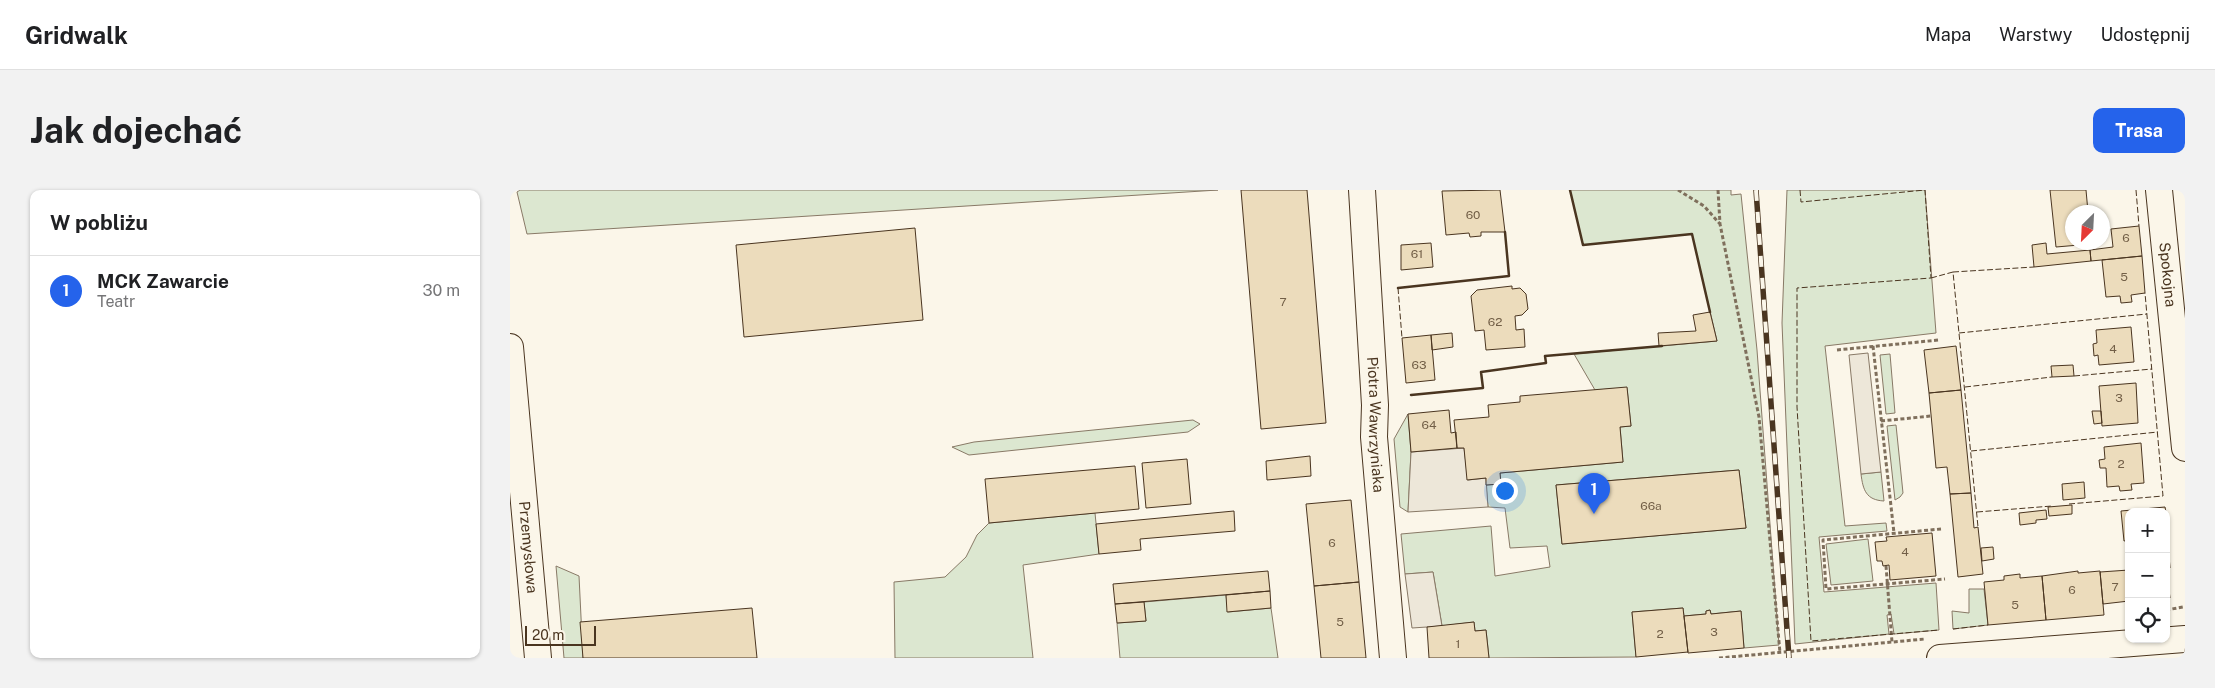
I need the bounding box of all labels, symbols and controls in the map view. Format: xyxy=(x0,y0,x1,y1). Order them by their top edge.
text: Gridwalk xyxy=(25,21,128,49)
text: Mapa xyxy=(1925,24,1971,45)
text: Warstwy xyxy=(1999,24,2072,45)
text: Udostępnij xyxy=(2100,24,2190,45)
button: Trasa xyxy=(2093,108,2185,153)
text: Jak dojechać xyxy=(30,110,242,151)
north arrow xyxy=(2065,205,2110,250)
house number: 60 xyxy=(1466,208,1480,222)
text: W pobliżu xyxy=(50,210,148,235)
house number: 6 xyxy=(2122,231,2130,245)
street label: Spokojna xyxy=(2156,241,2180,308)
house number: 61 xyxy=(1411,247,1423,261)
text: MCK Zawarcie xyxy=(97,270,229,292)
house number: 5 xyxy=(2120,270,2128,284)
text: 1 xyxy=(63,281,69,300)
text: 30 m xyxy=(423,281,460,300)
text: Teatr xyxy=(97,292,135,311)
house number: 7 xyxy=(1279,295,1287,309)
house number: 62 xyxy=(1488,315,1502,329)
house number: 4 xyxy=(2109,342,2117,356)
street label: Piotra Wawrzyniaka xyxy=(1364,356,1388,493)
house number: 63 xyxy=(1412,358,1426,372)
house number: 3 xyxy=(2115,391,2123,405)
house number: 64 xyxy=(1422,418,1437,432)
house number: 2 xyxy=(2117,457,2125,471)
pin: 1 xyxy=(1578,473,1610,514)
your location xyxy=(1492,478,1518,504)
house number: 66a xyxy=(1640,499,1662,513)
street label: Przemysłowa xyxy=(516,500,541,594)
map controls xyxy=(2125,508,2170,643)
button: + xyxy=(2125,508,2170,553)
house number: 6 xyxy=(1328,536,1336,550)
house number: 4 xyxy=(1901,545,1909,559)
button: − xyxy=(2125,553,2170,598)
house number: 7 xyxy=(2111,580,2119,594)
house number: 6 xyxy=(2068,583,2076,597)
house number: 5 xyxy=(2011,598,2019,612)
button: locate xyxy=(2125,598,2170,643)
house number: 5 xyxy=(1336,615,1344,629)
scale bar xyxy=(525,623,596,646)
house number: 3 xyxy=(1710,625,1718,639)
text: 20 m xyxy=(532,627,564,643)
house number: 2 xyxy=(1656,627,1664,641)
house number: 1 xyxy=(1456,637,1460,651)

